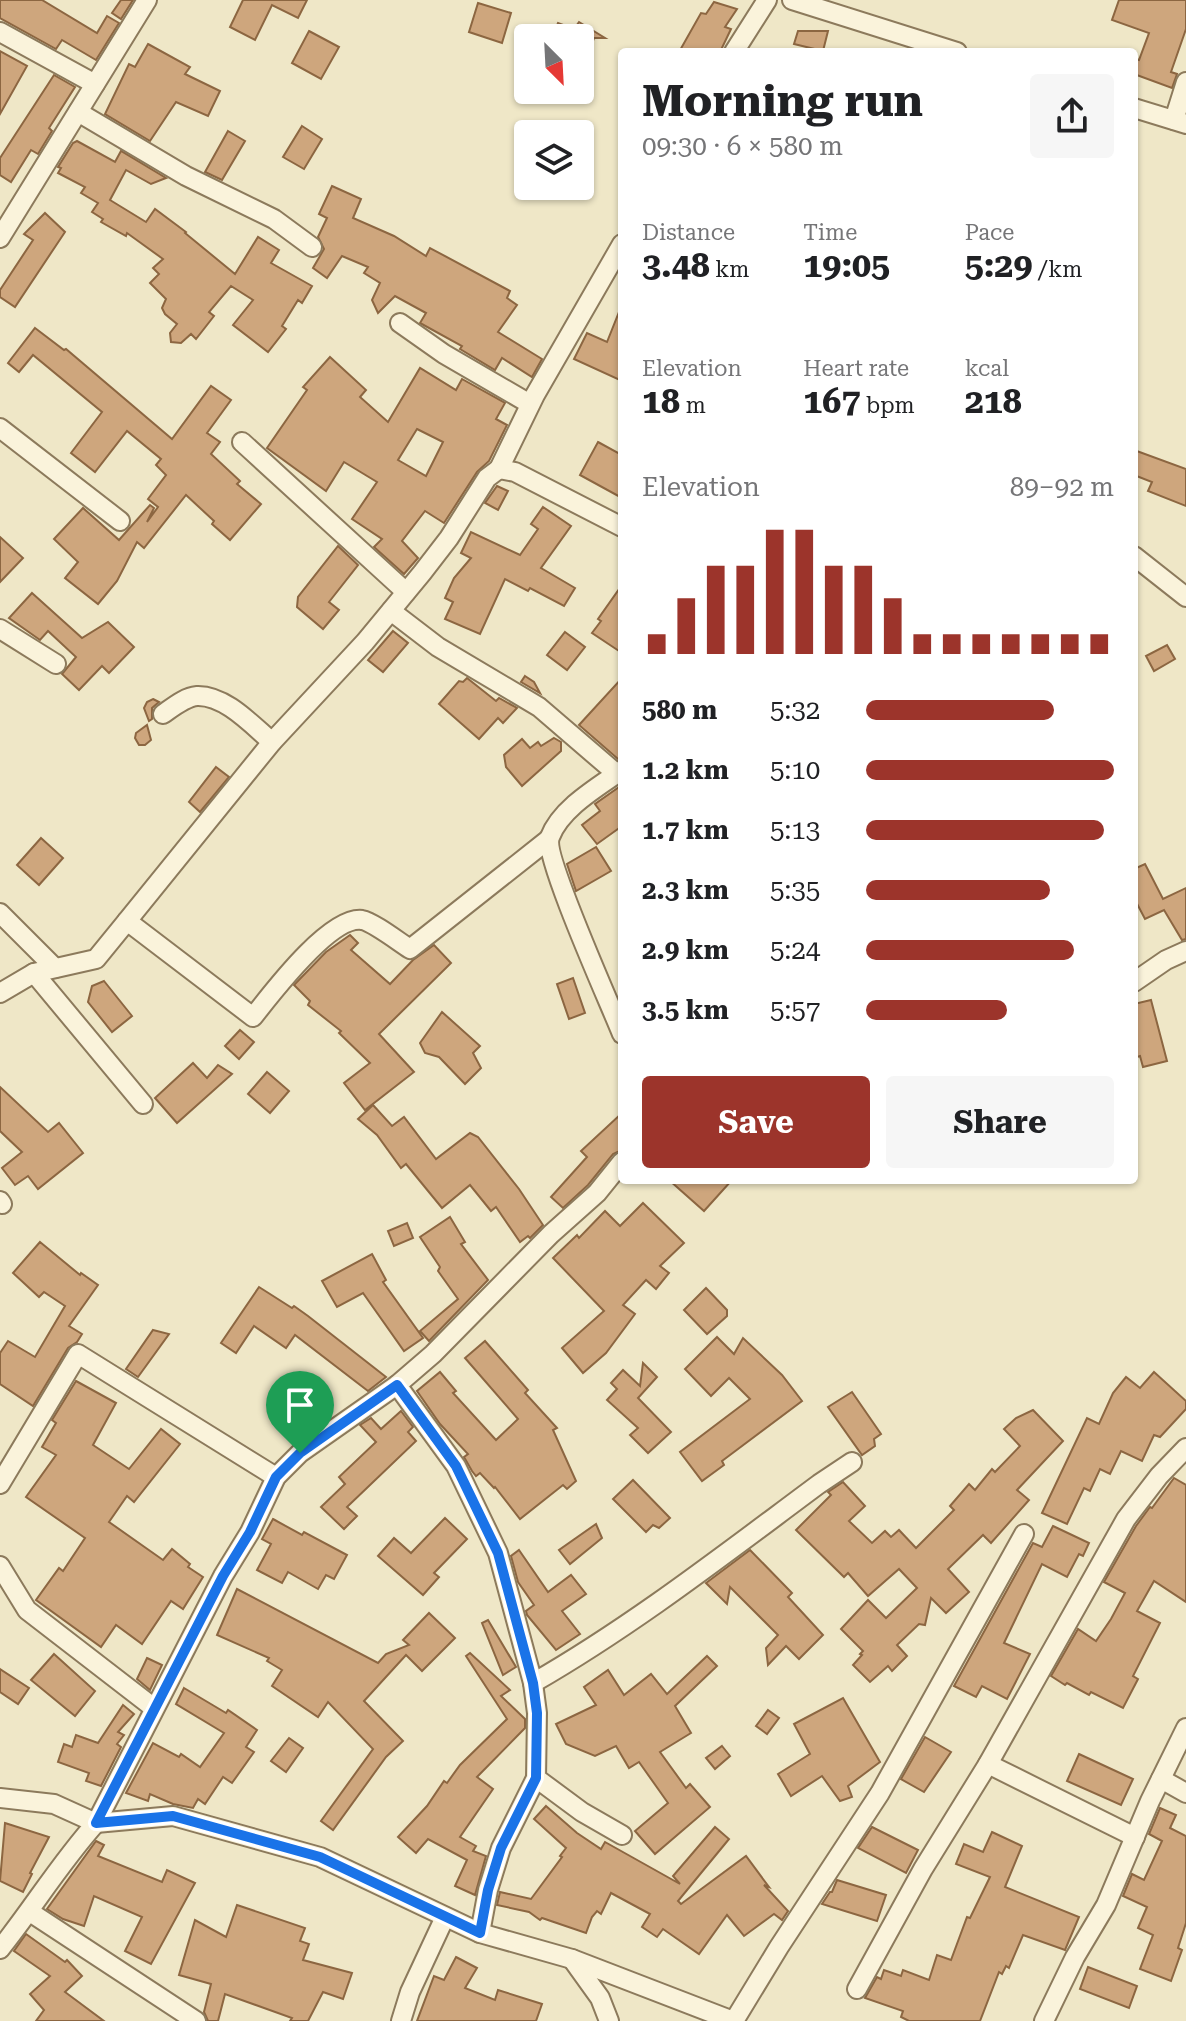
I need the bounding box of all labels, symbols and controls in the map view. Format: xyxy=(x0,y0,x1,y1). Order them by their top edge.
north arrow xyxy=(514,24,594,104)
map controls xyxy=(514,24,594,200)
button: share xyxy=(1030,74,1114,158)
text: Morning run xyxy=(642,75,923,127)
button: layers xyxy=(514,120,594,200)
text: 09:30 · 6 × 580 m xyxy=(642,131,843,161)
text: Distance xyxy=(642,220,735,245)
text: Time xyxy=(803,220,857,245)
text: Pace xyxy=(965,220,1014,245)
text: 3.48 xyxy=(642,245,710,285)
text: 19:05 xyxy=(803,245,890,285)
text: 5:29 xyxy=(965,245,1032,285)
text: km xyxy=(710,257,749,282)
text: /km xyxy=(1032,257,1082,282)
text: Elevation xyxy=(642,356,742,381)
text: Heart rate xyxy=(803,356,909,381)
text: kcal xyxy=(965,356,1009,381)
text: 18 xyxy=(642,381,680,421)
text: 167 xyxy=(803,381,860,421)
text: 218 xyxy=(965,381,1022,421)
text: m xyxy=(680,393,706,418)
text: bpm xyxy=(860,393,915,418)
text: Elevation xyxy=(642,472,760,502)
text: 89–92 m xyxy=(1010,472,1114,502)
text: 580 m xyxy=(642,695,717,725)
text: 5:32 xyxy=(770,695,820,725)
text: 1.2 km xyxy=(642,755,729,785)
text: 5:10 xyxy=(770,755,820,785)
text: 1.7 km xyxy=(642,815,729,845)
text: 5:13 xyxy=(770,815,820,845)
text: 2.3 km xyxy=(642,875,729,905)
text: 5:35 xyxy=(770,875,820,905)
text: 2.9 km xyxy=(642,935,729,965)
text: 5:24 xyxy=(770,935,820,965)
text: 3.5 km xyxy=(642,995,729,1025)
text: 5:57 xyxy=(770,995,820,1025)
button: Save xyxy=(642,1076,870,1168)
button: Share xyxy=(886,1076,1114,1168)
pin xyxy=(266,1371,334,1453)
icon: arrive xyxy=(278,1383,322,1427)

